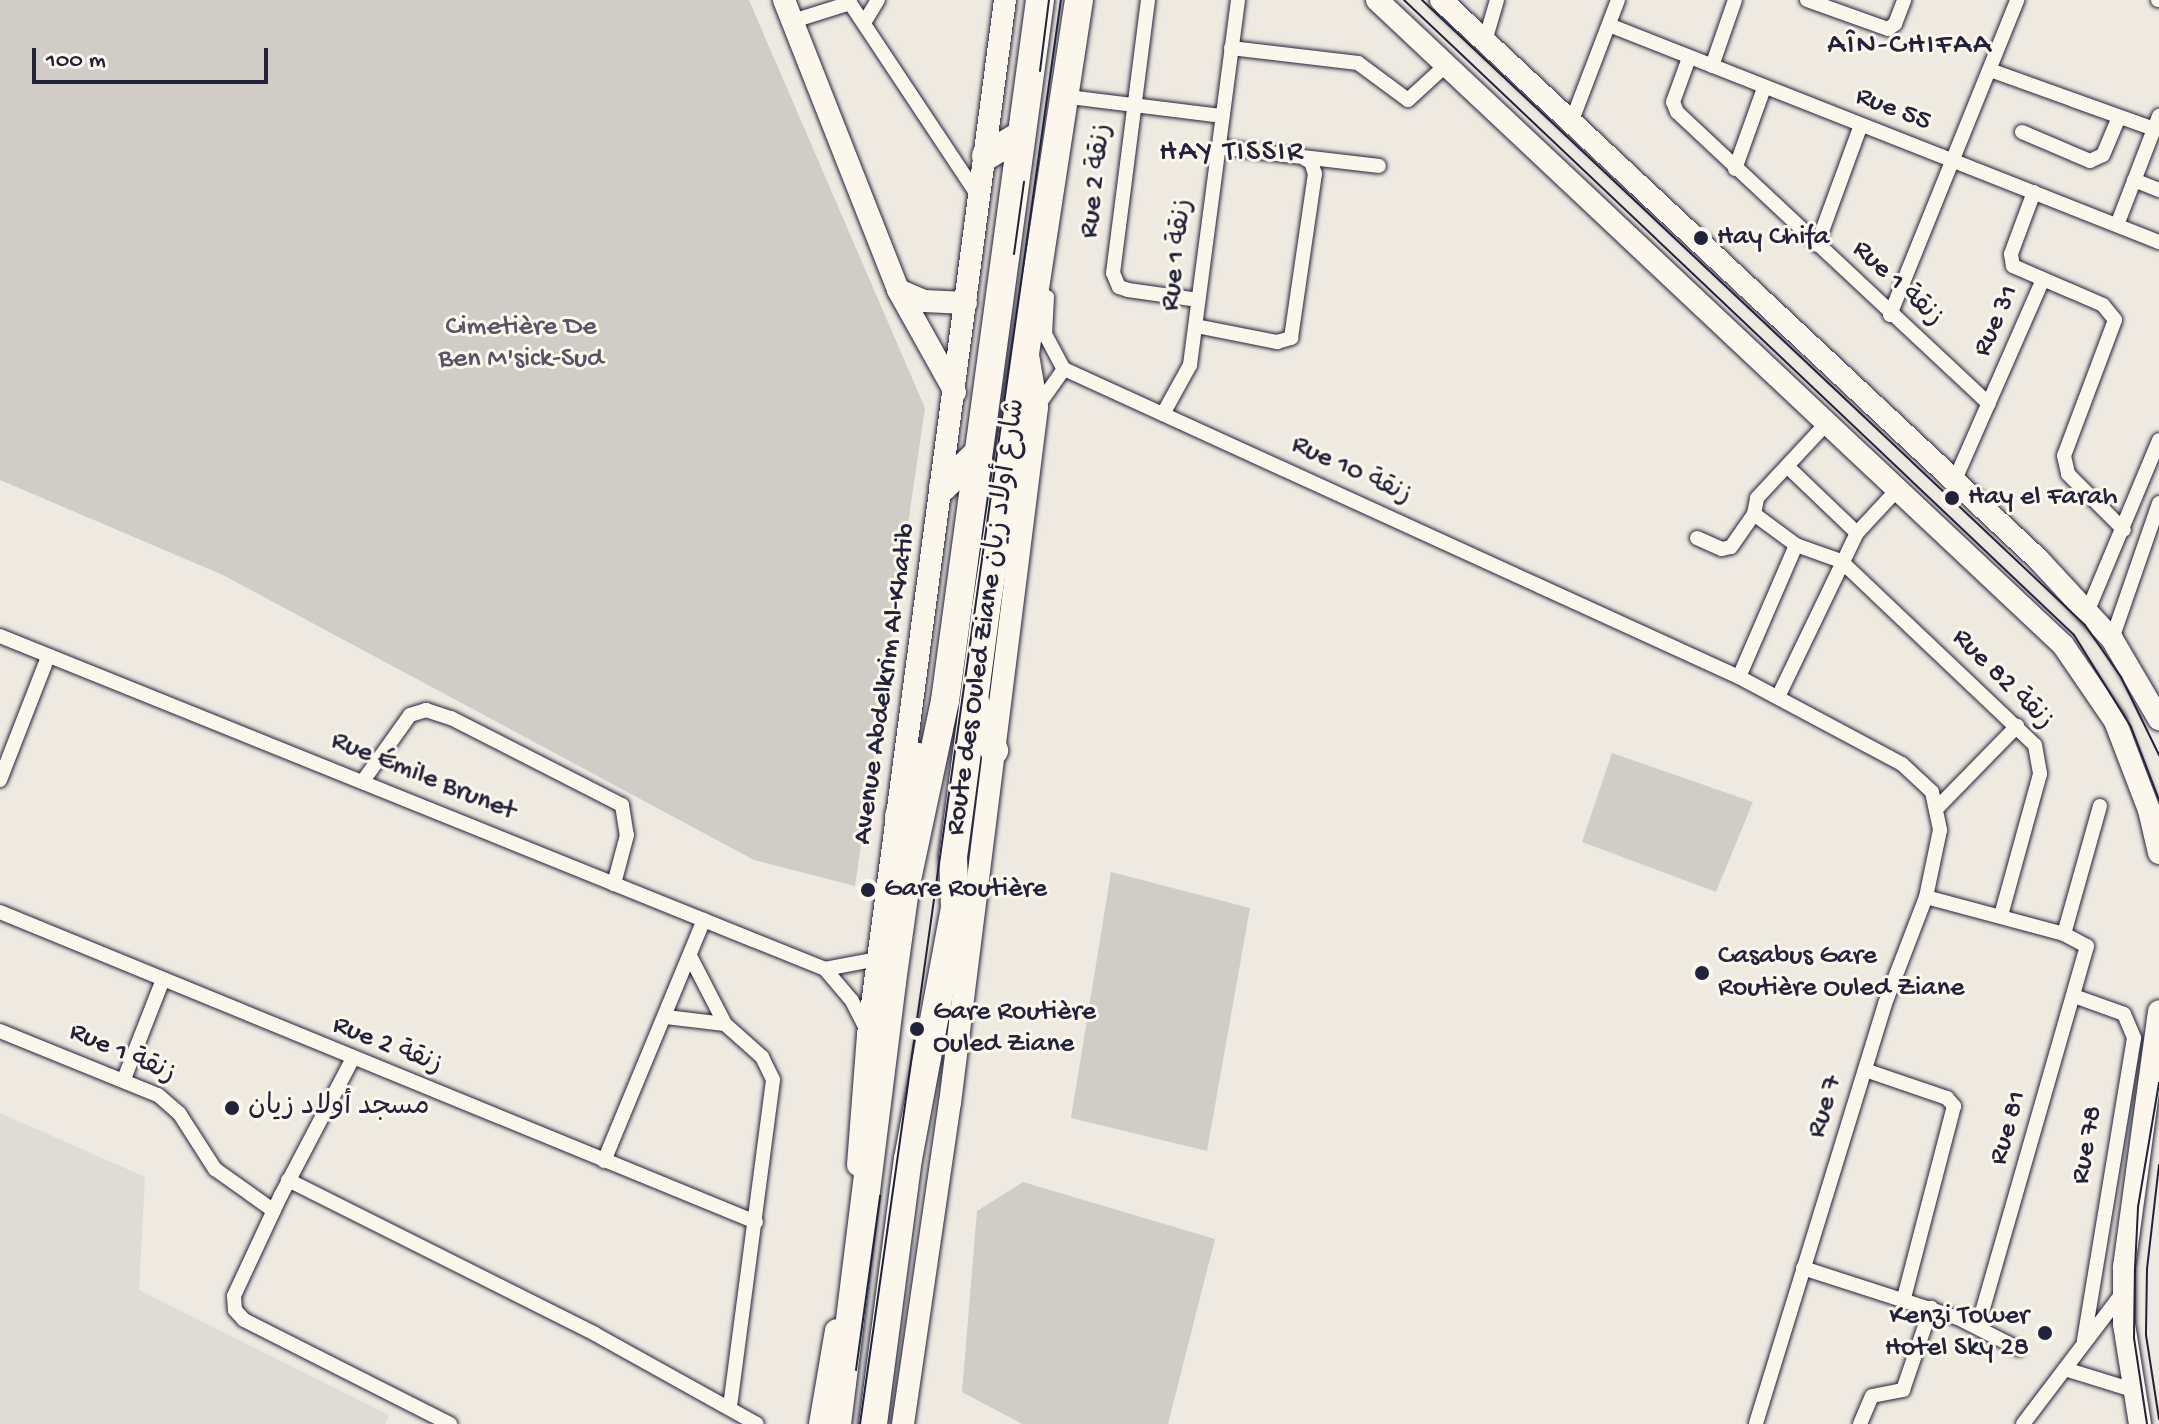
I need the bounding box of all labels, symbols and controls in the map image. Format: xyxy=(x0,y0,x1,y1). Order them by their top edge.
district label: AÎN-CHIFAA xyxy=(1827,29,1993,65)
scale bar xyxy=(36,32,272,82)
text: 100 m xyxy=(46,47,106,76)
street label: Rue 55 xyxy=(1850,80,1936,140)
street label: Rue 2 زنقة xyxy=(1073,122,1121,240)
district label: HAY TISSIR xyxy=(1159,136,1305,172)
street label: Rue 1 زنقة xyxy=(1154,197,1202,313)
place label: Hay Chifa xyxy=(1717,221,1829,255)
marker: Hay Chifa xyxy=(1692,229,1710,247)
street label: Rue 1 زنقة xyxy=(1844,233,1950,335)
street label: Rue 31 xyxy=(1966,280,2028,362)
park label: Cimetière De Ben M'sick-Sud xyxy=(439,311,603,377)
street label: Route des Ouled Ziane شارع أولاد زيان xyxy=(940,396,1034,838)
street label: Rue 10 زنقة xyxy=(1286,429,1416,513)
place label: Hay el Farah xyxy=(1968,481,2118,515)
marker: Hay el Farah xyxy=(1943,489,1961,507)
street label: Avenue Abdelkrim Al-Khatib xyxy=(847,521,925,847)
street label: Rue 82 زنقة xyxy=(1944,622,2060,738)
street label: Rue Émile Brunet xyxy=(326,725,520,829)
place label: Gare Routière xyxy=(884,873,1047,907)
marker: Gare Routière xyxy=(859,881,877,899)
place label: Casabus Gare Routière Ouled Ziane xyxy=(1718,940,1964,1006)
marker: Casabus Gare Routière Ouled Ziane xyxy=(1693,964,1711,982)
place label: Gare Routière Ouled Ziane xyxy=(933,996,1096,1062)
street label: Rue 2 زنقة xyxy=(327,1009,447,1083)
street label: Rue 1 زنقة xyxy=(64,1016,180,1092)
marker: Gare Routière Ouled Ziane xyxy=(908,1020,926,1038)
street label: Rue 7 xyxy=(1801,1072,1851,1142)
street label: Rue 81 xyxy=(1982,1087,2036,1169)
place label: مسجد أولاد زيان xyxy=(248,1091,430,1125)
marker: مسجد أولاد زيان xyxy=(223,1099,241,1117)
street label: Rue 78 xyxy=(2065,1103,2111,1187)
place label: Kenzi Tower Hotel Sky 28 xyxy=(1885,1300,2029,1366)
marker: Kenzi Tower Hotel Sky 28 xyxy=(2036,1324,2054,1342)

